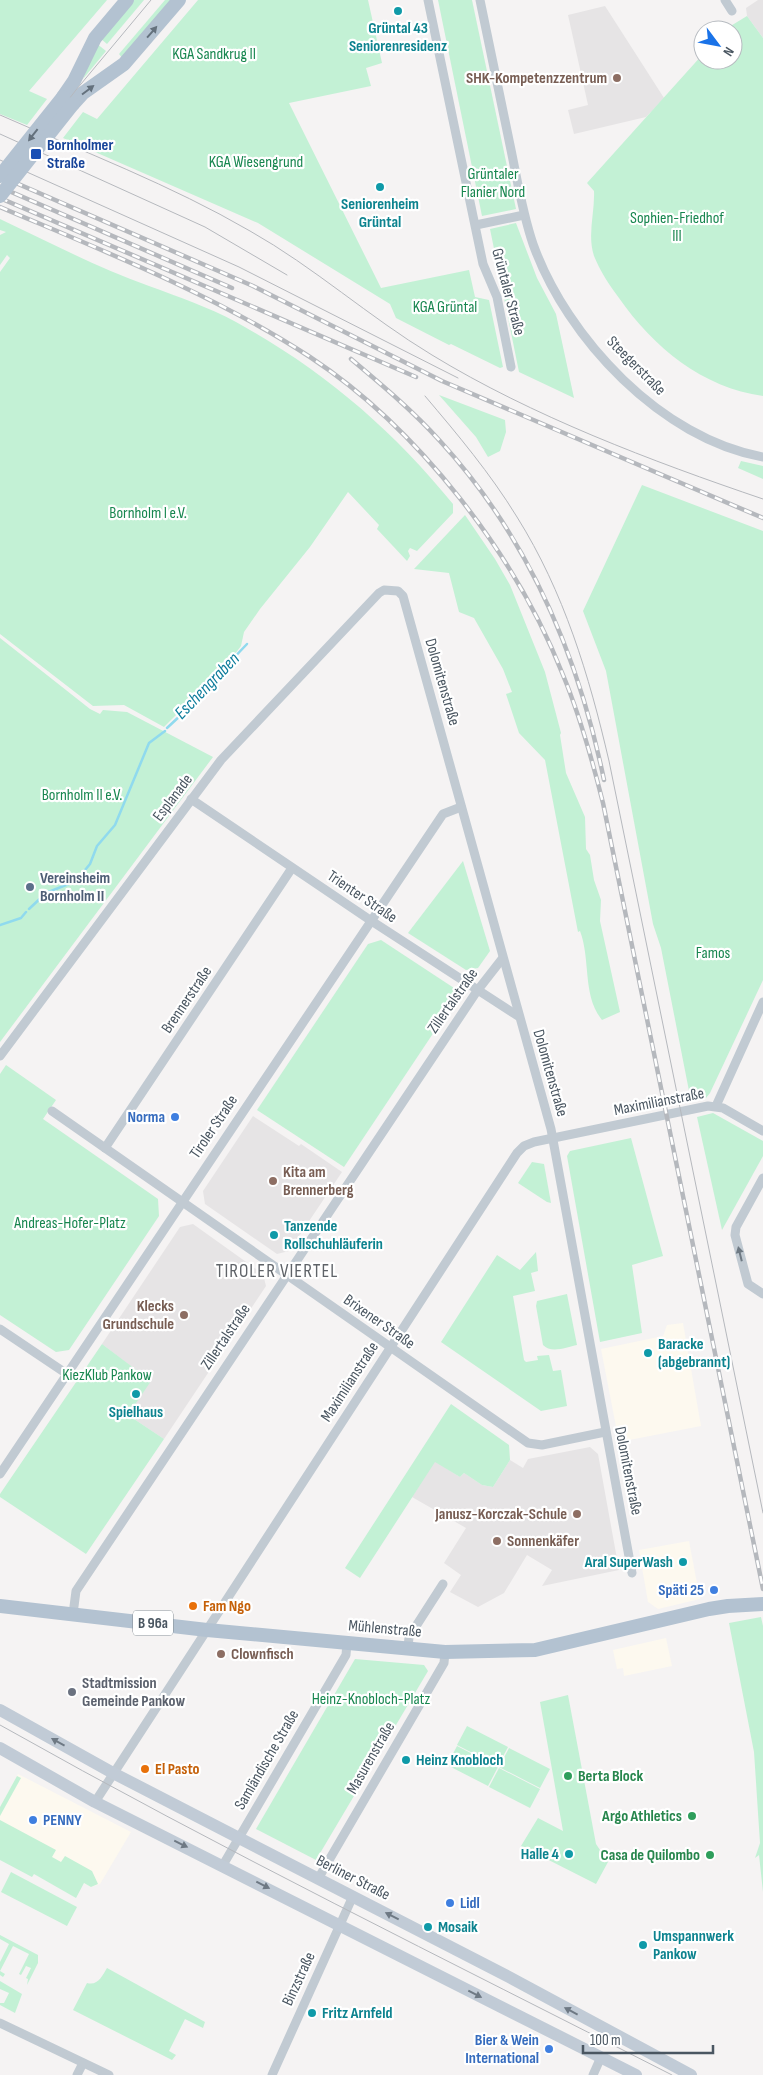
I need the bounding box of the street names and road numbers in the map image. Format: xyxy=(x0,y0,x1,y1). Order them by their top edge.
street label: Grüntaler Straße xyxy=(487,246,529,338)
street label: Steegerstraße xyxy=(602,332,670,400)
street label: Dolomitenstraße xyxy=(421,636,463,728)
street label: Esplanade xyxy=(149,771,197,825)
street label: Trienter Straße xyxy=(324,867,400,927)
street label: Brennerstraße xyxy=(158,963,216,1037)
street label: Zillertalstraße xyxy=(424,965,482,1037)
street label: Dolomitenstraße xyxy=(529,1027,571,1119)
street label: Maximilianstraße xyxy=(612,1084,706,1120)
street label: Tiroler Straße xyxy=(186,1092,242,1162)
street label: Brixener Straße xyxy=(340,1291,418,1353)
street label: Zillertalstraße xyxy=(197,1301,255,1373)
street label: Maximilianstraße xyxy=(317,1338,383,1426)
street label: Dolomitenstraße xyxy=(610,1425,646,1517)
road number: B 96a xyxy=(133,1610,173,1636)
street label: Mühlenstraße xyxy=(348,1616,422,1642)
street label: Samländische Straße xyxy=(231,1707,303,1813)
street label: Masurenstraße xyxy=(343,1719,399,1797)
street label: Berliner Straße xyxy=(313,1851,393,1905)
street label: Binzstraße xyxy=(278,1949,320,2009)

